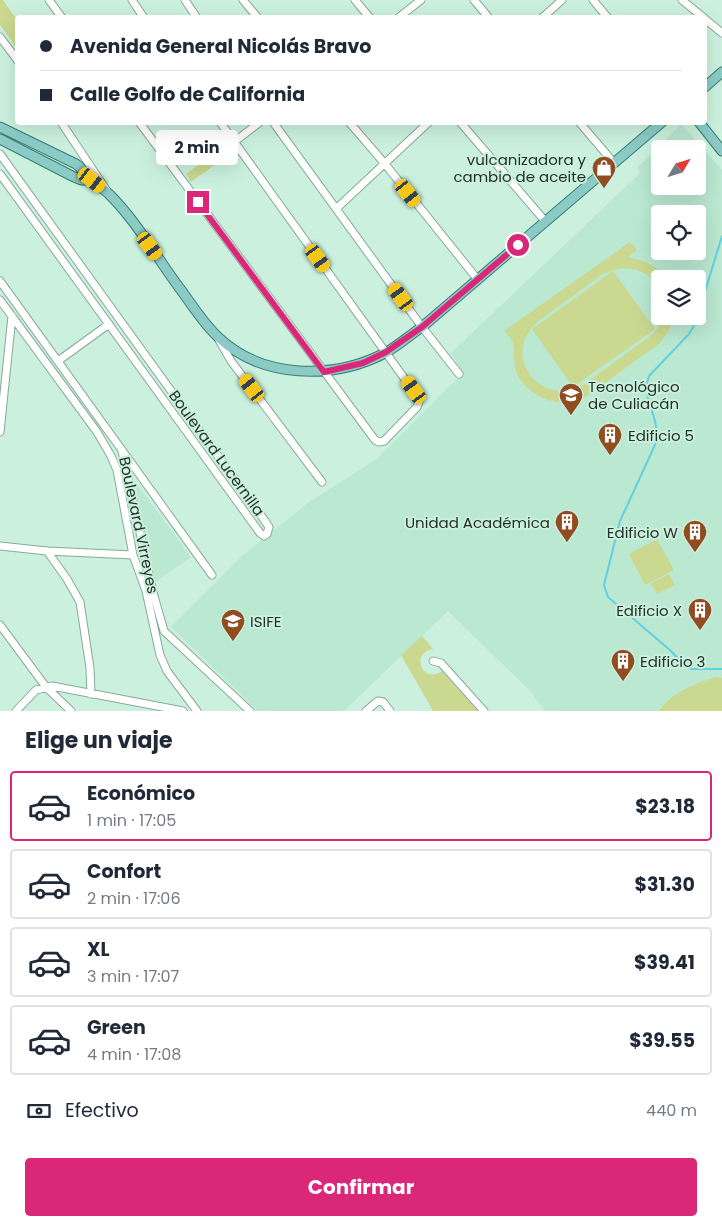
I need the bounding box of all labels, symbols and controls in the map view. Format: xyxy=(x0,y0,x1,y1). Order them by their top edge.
text: Avenida General Nicolás Bravo xyxy=(70,33,371,60)
text: Calle Golfo de California xyxy=(70,81,305,108)
callout: 2 min xyxy=(157,130,239,164)
text: 2 min xyxy=(175,136,219,159)
north arrow xyxy=(651,140,706,195)
map controls xyxy=(651,140,706,325)
place label: vulcanizadora y cambio de aceite xyxy=(453,149,587,187)
shop icon: vulcanizadora y cambio de aceite xyxy=(591,155,617,189)
car xyxy=(75,165,108,195)
car xyxy=(392,177,423,209)
route end xyxy=(187,191,209,213)
button: locate xyxy=(651,205,706,260)
car xyxy=(135,229,164,263)
route start xyxy=(507,234,529,256)
car xyxy=(303,241,332,275)
button: layers xyxy=(651,270,706,325)
car xyxy=(386,280,415,314)
car xyxy=(236,372,267,404)
car xyxy=(399,373,428,407)
place label: Tecnológico de Culiacán xyxy=(588,376,680,414)
school or university icon: Tecnológico de Culiacán xyxy=(558,382,584,416)
street label: Boulevard Lucernilla xyxy=(164,386,270,520)
building icon: Edificio 5 xyxy=(597,422,623,456)
place label: Edificio 5 xyxy=(628,425,694,446)
street label: Boulevard Virreyes xyxy=(114,455,164,596)
building icon: Unidad Académica xyxy=(554,509,580,543)
place label: Unidad Académica xyxy=(405,512,550,533)
building icon: Edificio W xyxy=(682,519,708,553)
place label: Edificio W xyxy=(607,522,678,543)
building icon: Edificio X xyxy=(687,597,713,631)
place label: Edificio X xyxy=(616,600,682,621)
school or university icon: ISIFE xyxy=(220,608,246,642)
place label: ISIFE xyxy=(250,611,281,632)
building icon: Edificio 3 xyxy=(610,648,636,682)
place label: Edificio 3 xyxy=(640,651,705,672)
text: Elige un viaje xyxy=(25,725,173,756)
text: Económico xyxy=(87,780,195,807)
icon: car xyxy=(27,784,72,829)
text: $23.18 xyxy=(635,793,695,820)
text: 1 min · 17:05 xyxy=(87,809,176,832)
text: Confort xyxy=(87,858,161,885)
icon: car xyxy=(27,862,72,907)
text: $31.30 xyxy=(635,871,695,898)
text: 2 min · 17:06 xyxy=(87,887,181,910)
text: XL xyxy=(87,936,110,963)
icon: car xyxy=(27,940,72,985)
text: $39.41 xyxy=(634,949,695,976)
text: 3 min · 17:07 xyxy=(87,965,179,988)
text: Green xyxy=(87,1014,146,1041)
icon: car xyxy=(27,1018,72,1063)
text: $39.55 xyxy=(629,1027,695,1054)
text: 4 min · 17:08 xyxy=(87,1043,181,1066)
icon: cash xyxy=(25,1097,53,1125)
text: Efectivo xyxy=(65,1097,139,1124)
text: 440 m xyxy=(646,1099,697,1122)
button: Confirmar xyxy=(25,1158,697,1216)

